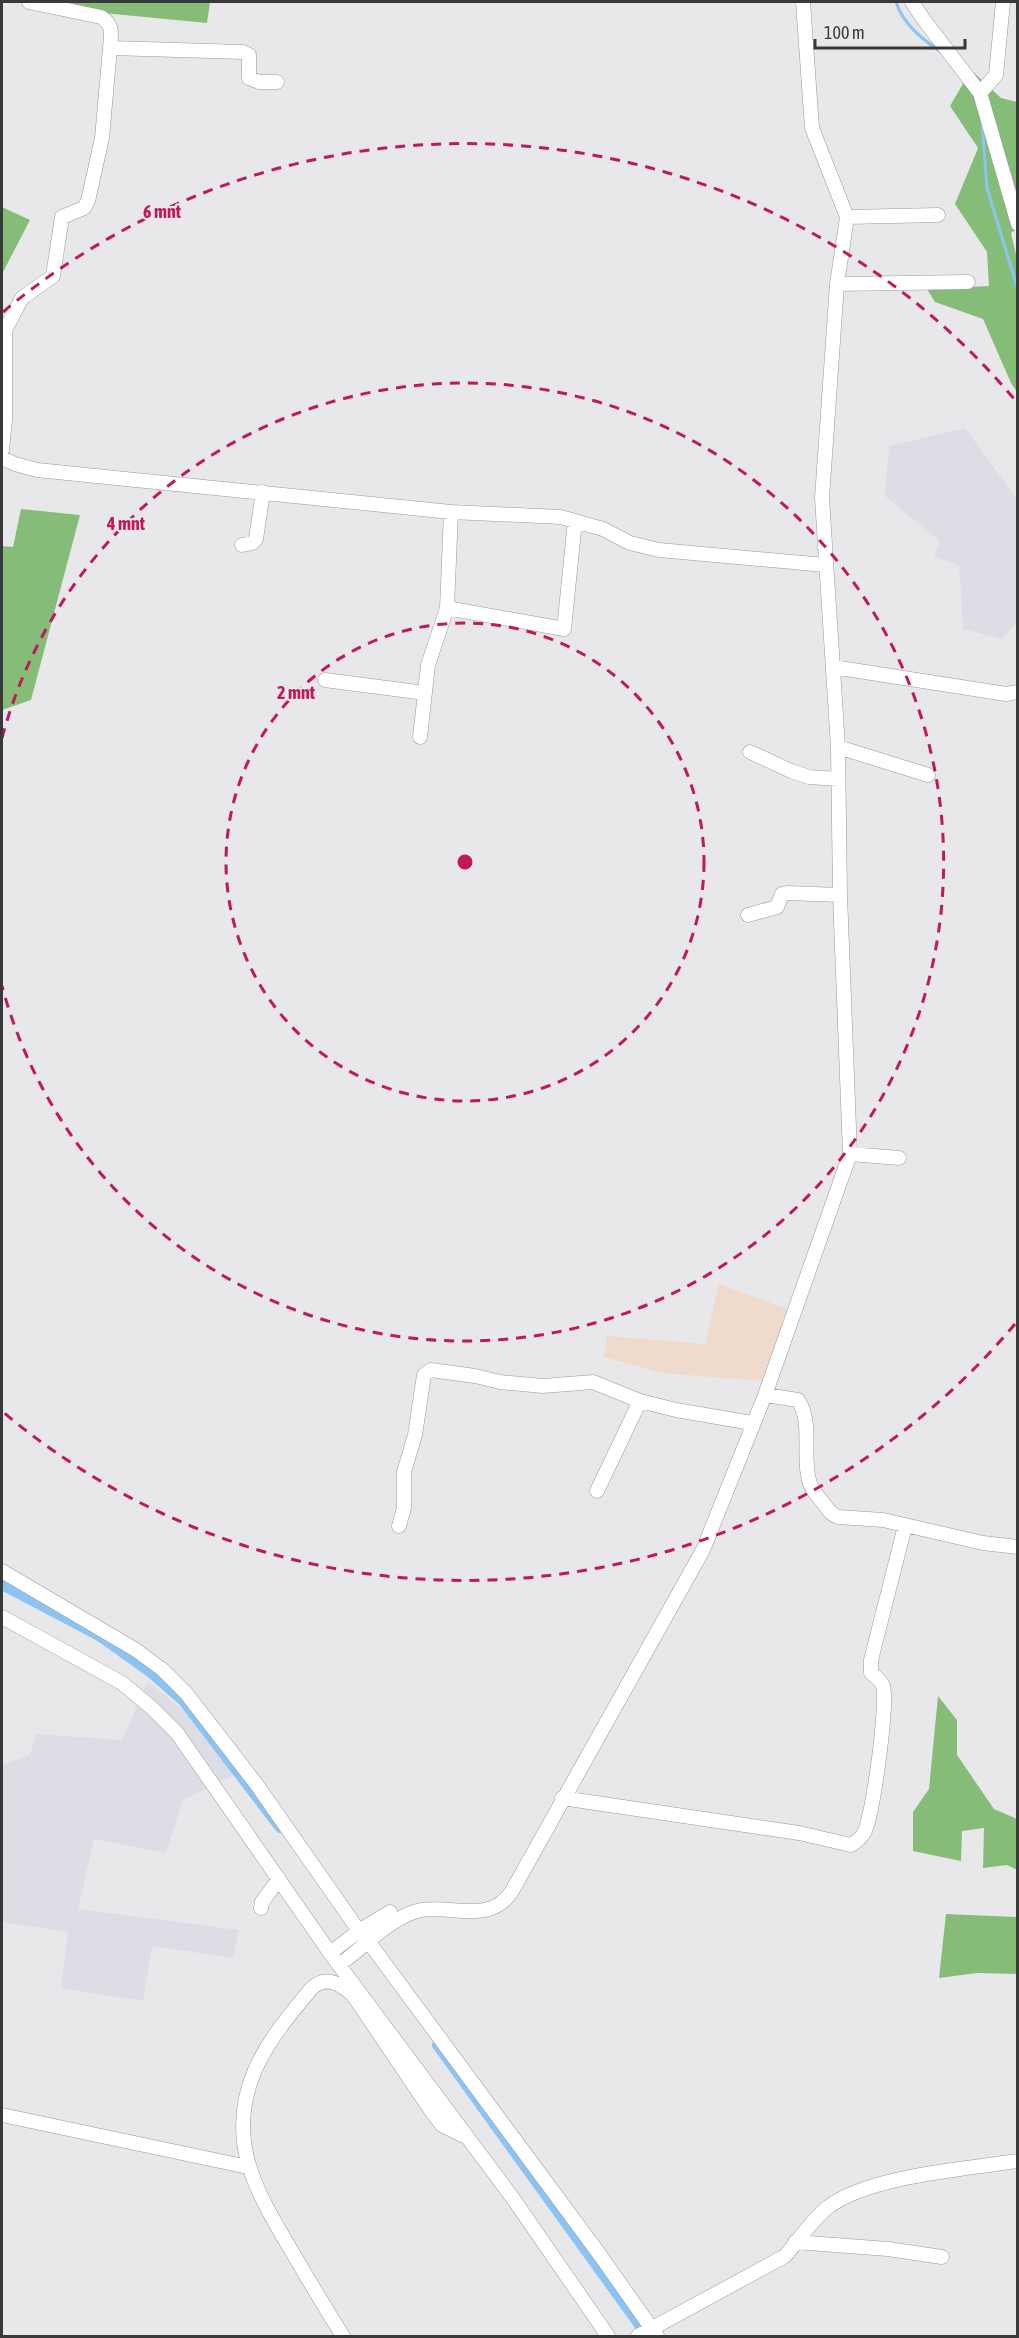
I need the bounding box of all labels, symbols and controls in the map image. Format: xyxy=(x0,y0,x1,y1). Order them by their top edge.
scale bar xyxy=(815,12,965,50)
text: 100 m xyxy=(824,22,865,43)
text: 6 mnt xyxy=(143,201,182,222)
text: 4 mnt xyxy=(106,513,146,534)
text: 2 mnt xyxy=(277,682,316,703)
centre of rings xyxy=(455,852,475,872)

